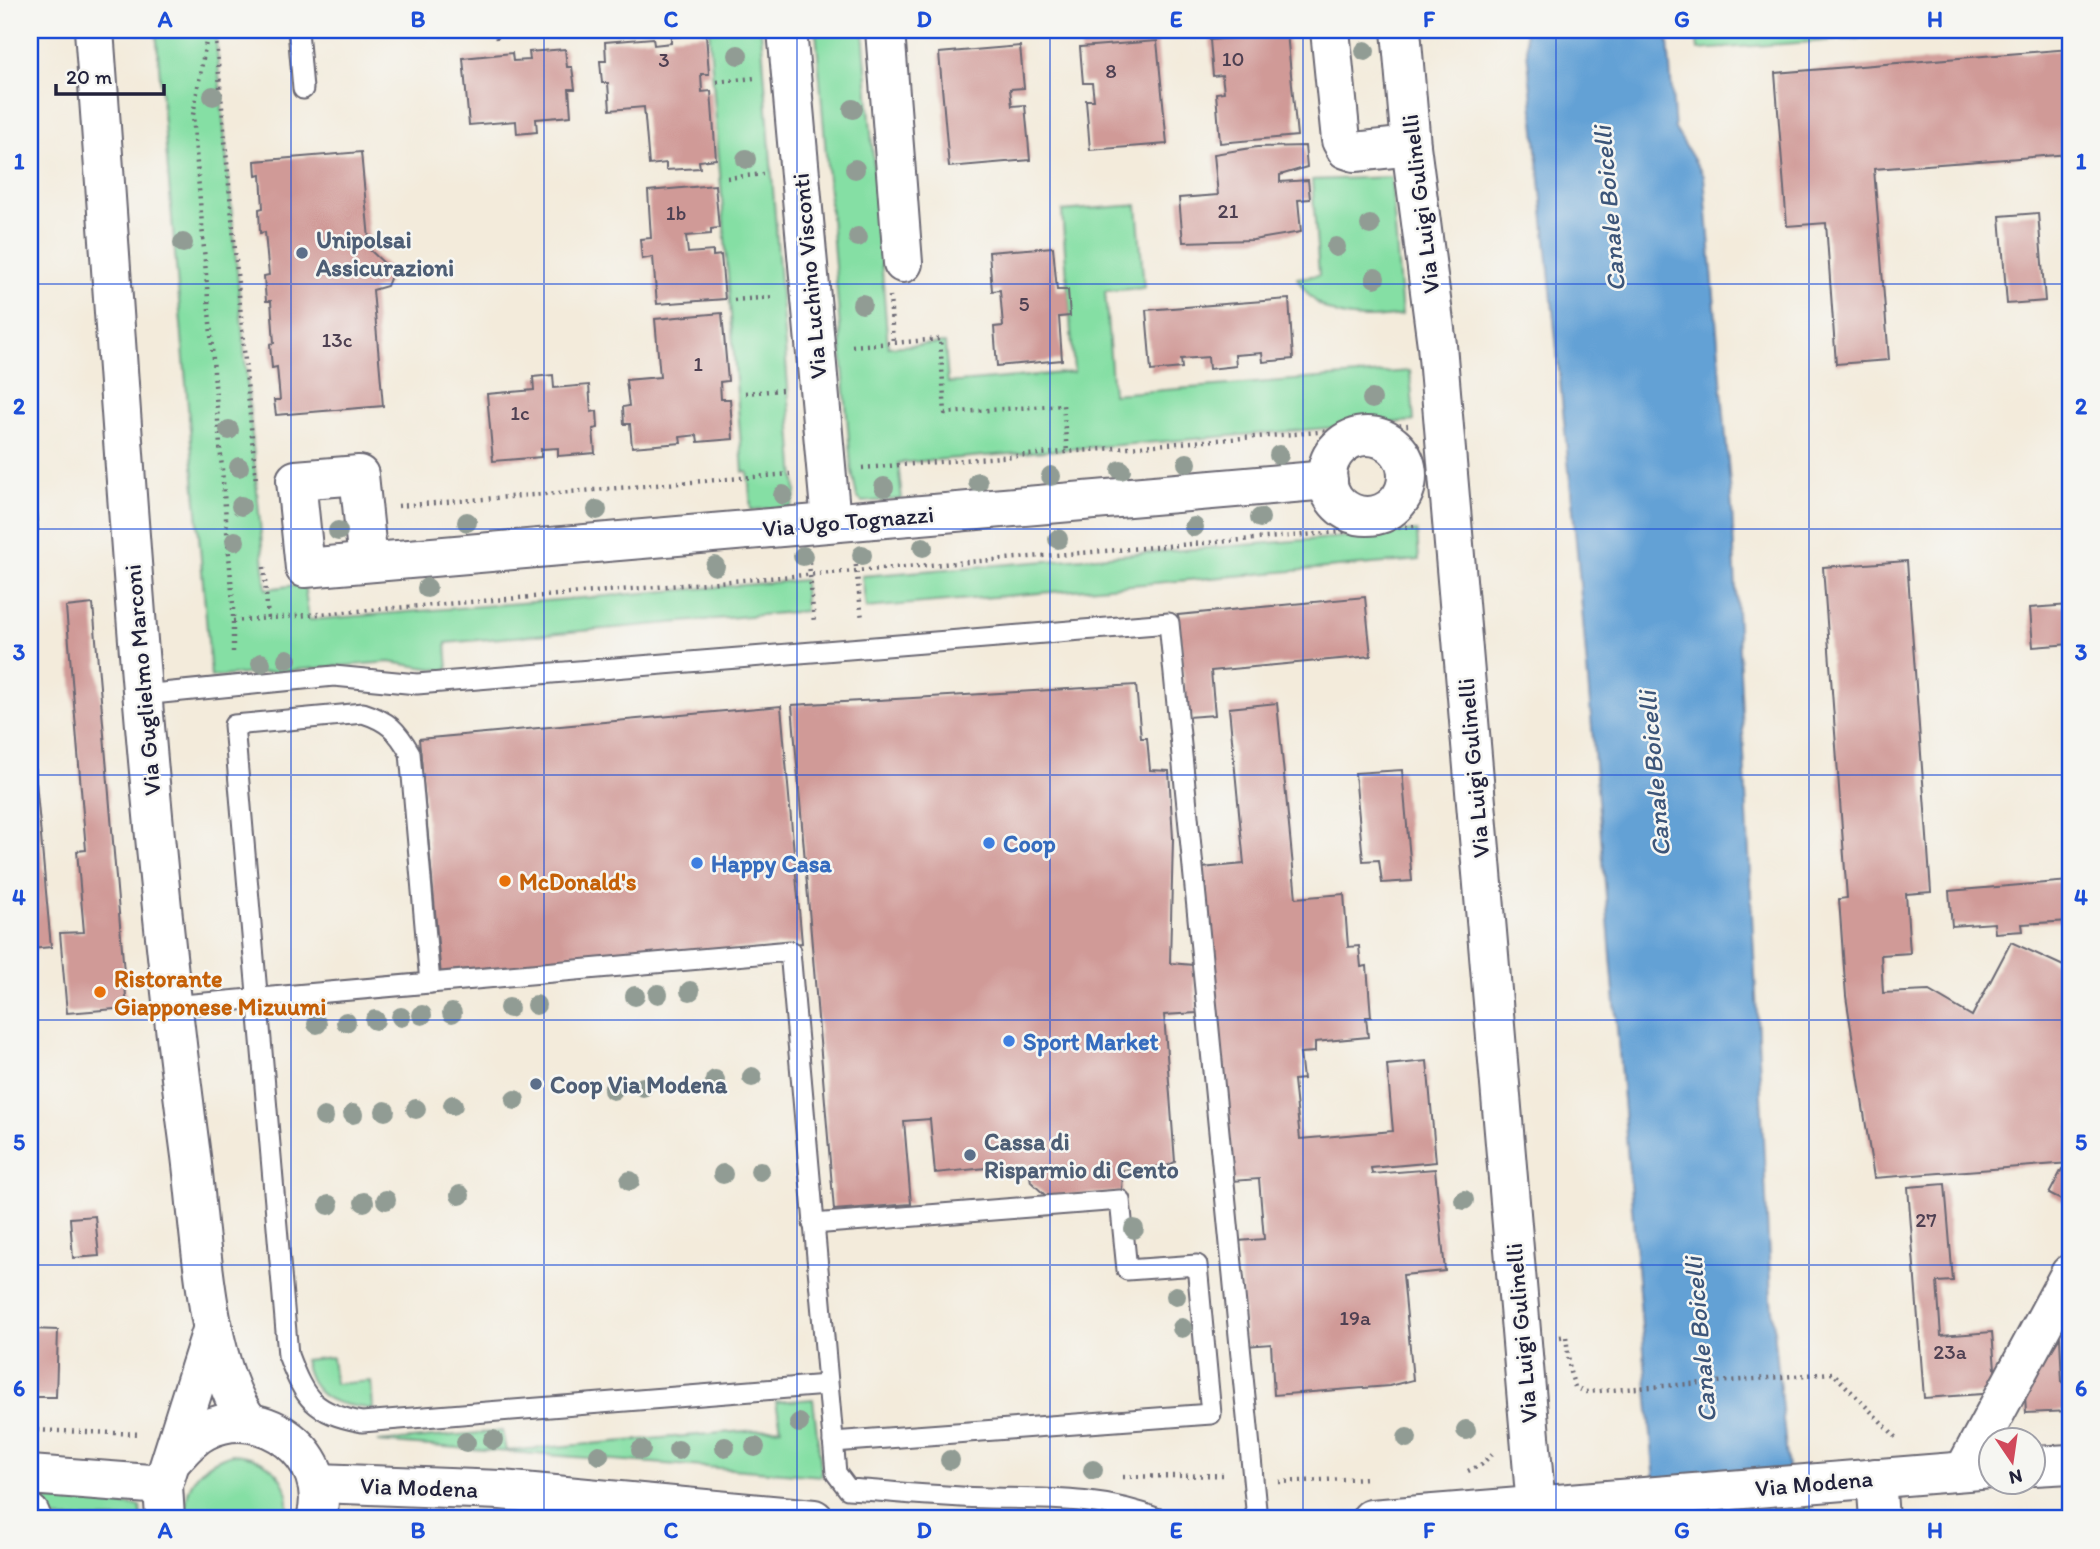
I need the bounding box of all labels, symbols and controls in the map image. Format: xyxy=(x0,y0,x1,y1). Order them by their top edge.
text: A xyxy=(157,5,173,33)
text: B xyxy=(411,5,426,33)
text: C xyxy=(664,5,679,33)
text: D xyxy=(916,5,932,33)
text: E xyxy=(1170,5,1183,33)
text: F xyxy=(1423,5,1436,33)
text: G xyxy=(1674,5,1690,33)
text: H xyxy=(1927,5,1943,33)
house number: 10 xyxy=(1222,46,1244,71)
house number: 3 xyxy=(658,47,670,72)
scale bar xyxy=(56,52,164,96)
house number: 8 xyxy=(1105,58,1117,83)
text: 20 m xyxy=(66,64,113,89)
street label: Via Luigi Gulinelli xyxy=(1395,113,1445,295)
water label: Canale Boicelli xyxy=(1586,122,1632,293)
text: 1 xyxy=(14,147,25,175)
text: 1 xyxy=(2076,147,2087,175)
street label: Via Luchino Visconti xyxy=(786,172,832,380)
house number: 21 xyxy=(1218,198,1239,223)
house number: 1b xyxy=(666,200,686,225)
place label: Unipolsai Assicurazioni xyxy=(315,225,454,282)
marker: Unipolsai Assicurazioni xyxy=(294,245,310,261)
house number: 5 xyxy=(1018,291,1030,316)
house number: 13c xyxy=(321,327,353,352)
house number: 1 xyxy=(693,351,703,376)
text: 2 xyxy=(13,392,26,420)
text: 2 xyxy=(2075,392,2088,420)
house number: 1c xyxy=(510,400,530,425)
street label: Via Ugo Tognazzi xyxy=(761,499,935,543)
street label: Via Guglielmo Marconi xyxy=(117,563,167,797)
text: 3 xyxy=(13,638,26,666)
text: 3 xyxy=(2075,638,2088,666)
street label: Via Luigi Gulinelli xyxy=(1451,677,1495,859)
water label: Canale Boicelli xyxy=(1631,687,1677,858)
place label: Coop xyxy=(1003,829,1056,859)
marker: Coop xyxy=(981,835,997,851)
place label: Happy Casa xyxy=(711,849,832,879)
marker: Happy Casa xyxy=(689,855,705,871)
place label: McDonald's xyxy=(519,867,637,896)
marker: McDonald's xyxy=(497,873,513,889)
text: 4 xyxy=(12,883,26,911)
text: 4 xyxy=(2074,883,2088,911)
place label: Ristorante Giapponese Mizuumi xyxy=(114,964,326,1022)
marker: Ristorante Giapponese Mizuumi xyxy=(92,984,108,1000)
place label: Sport Market xyxy=(1023,1027,1158,1057)
marker: Sport Market xyxy=(1001,1033,1017,1049)
place label: Coop Via Modena xyxy=(550,1070,728,1100)
marker: Coop Via Modena xyxy=(528,1076,544,1092)
place label: Cassa di Risparmio di Cento xyxy=(984,1127,1179,1185)
text: 5 xyxy=(13,1128,25,1156)
text: 5 xyxy=(2075,1128,2087,1156)
marker: Cassa di Risparmio di Cento xyxy=(962,1147,978,1163)
house number: 27 xyxy=(1915,1207,1937,1232)
street label: Via Luigi Gulinelli xyxy=(1499,1242,1543,1424)
water label: Canale Boicelli xyxy=(1677,1253,1723,1424)
house number: 19a xyxy=(1339,1305,1371,1330)
house number: 23a xyxy=(1933,1339,1967,1364)
text: 6 xyxy=(13,1374,25,1402)
text: 6 xyxy=(2075,1374,2087,1402)
north arrow xyxy=(1978,1426,2048,1496)
street label: Via Modena xyxy=(1754,1463,1874,1503)
text: N xyxy=(2007,1464,2025,1490)
street label: Via Modena xyxy=(359,1470,479,1504)
text: A xyxy=(157,1516,173,1544)
text: B xyxy=(411,1516,426,1544)
text: C xyxy=(664,1516,679,1544)
text: D xyxy=(916,1516,932,1544)
text: E xyxy=(1170,1516,1183,1544)
text: F xyxy=(1423,1516,1436,1544)
text: G xyxy=(1674,1516,1690,1544)
text: H xyxy=(1927,1516,1943,1544)

